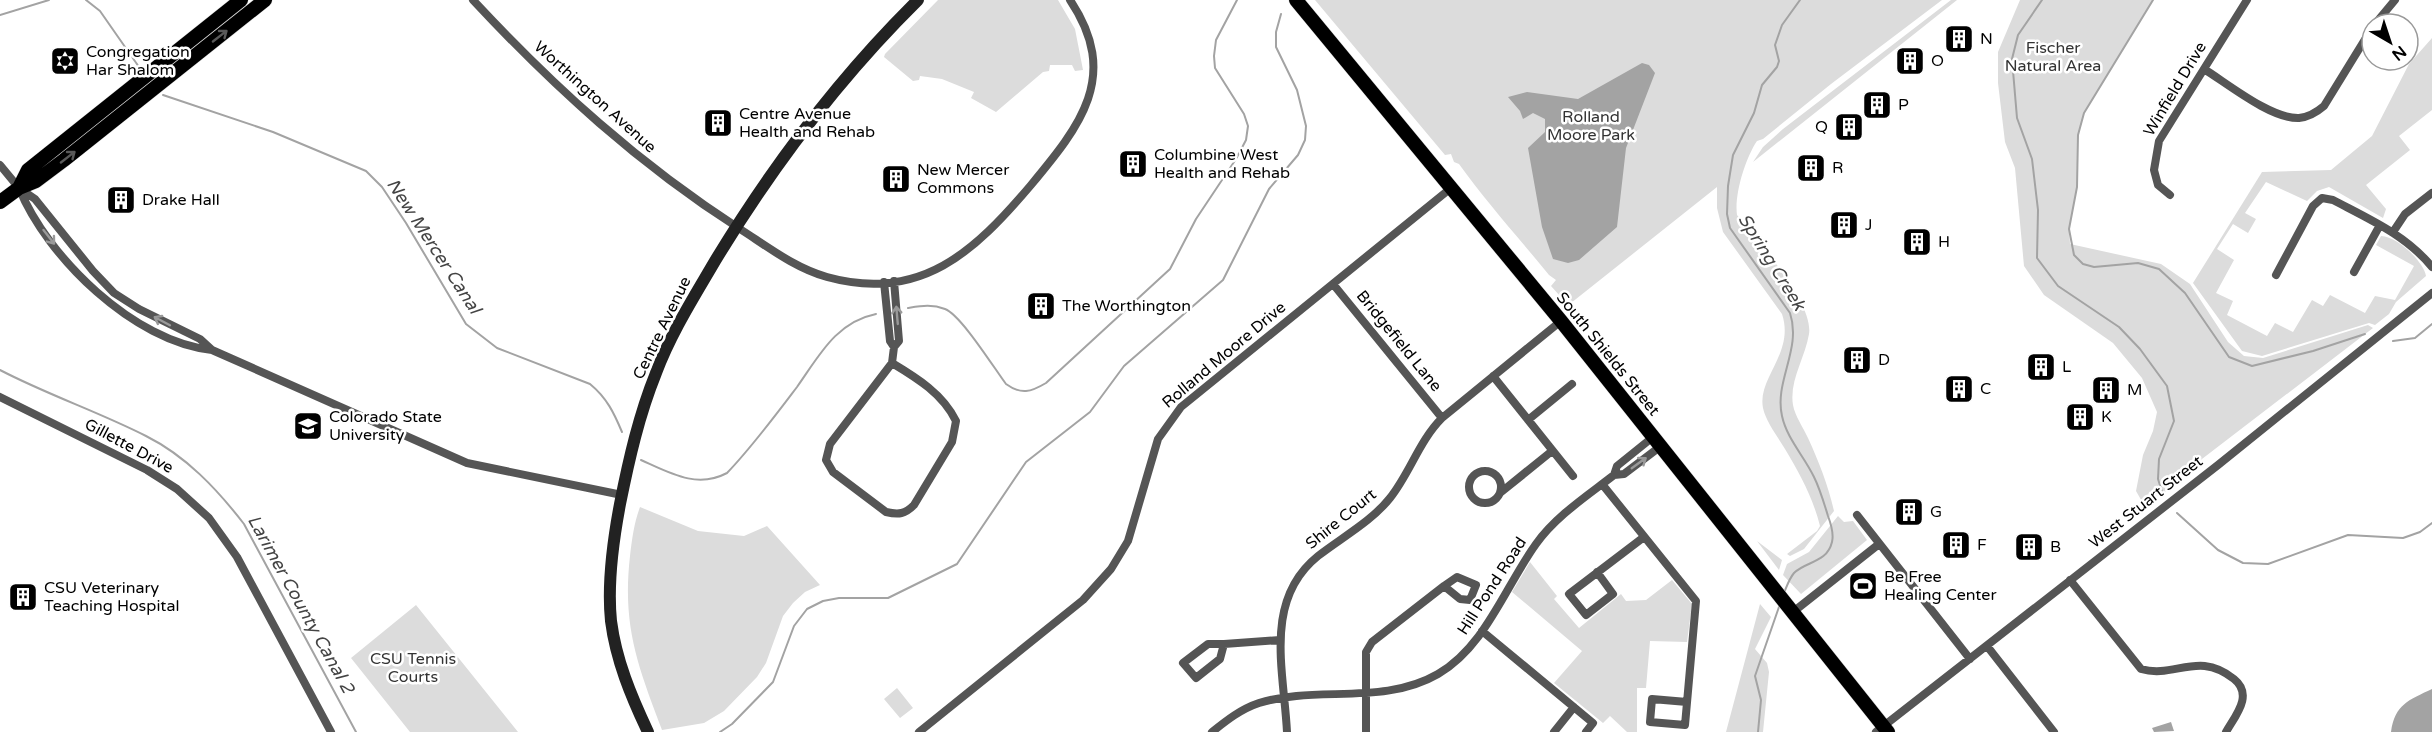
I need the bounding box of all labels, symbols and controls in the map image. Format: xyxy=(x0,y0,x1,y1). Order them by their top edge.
north arrow xyxy=(2360,12,2420,72)
building icon: N xyxy=(1943,23,1975,55)
one-way arrow xyxy=(212,29,228,42)
place label: N xyxy=(1980,29,1993,49)
street label: Worthington Avenue xyxy=(530,37,660,157)
park label: Fischer Natural Area xyxy=(2005,38,2101,76)
street label: Winfield Drive xyxy=(2139,38,2211,140)
text: N xyxy=(2388,41,2410,65)
place label: Congregation Har Shalom xyxy=(86,42,190,80)
synagogue icon: Congregation Har Shalom xyxy=(49,45,81,77)
building icon: O xyxy=(1894,45,1926,77)
place label: O xyxy=(1931,51,1944,71)
building icon: P xyxy=(1861,89,1893,121)
place label: P xyxy=(1898,95,1909,115)
place label: Centre Avenue Health and Rehab xyxy=(739,104,875,142)
building icon: Centre Avenue Health and Rehab xyxy=(702,107,734,139)
park label: Rolland Moore Park xyxy=(1547,107,1635,145)
building icon: Q xyxy=(1833,111,1865,143)
place label: Q xyxy=(1815,117,1828,137)
place label: Columbine West Health and Rehab xyxy=(1154,145,1290,183)
building icon: Columbine West Health and Rehab xyxy=(1117,148,1149,180)
one-way arrow xyxy=(59,150,75,163)
building icon: R xyxy=(1795,152,1827,184)
place label: R xyxy=(1832,158,1843,178)
place label: New Mercer Commons xyxy=(917,160,1010,198)
building icon: New Mercer Commons xyxy=(880,163,912,195)
water label: New Mercer Canal xyxy=(382,174,487,320)
building icon: Drake Hall xyxy=(105,184,137,216)
place label: Drake Hall xyxy=(142,190,220,210)
building icon: J xyxy=(1828,209,1860,241)
water label: Spring Creek xyxy=(1734,210,1811,315)
place label: J xyxy=(1865,215,1872,235)
building icon: H xyxy=(1901,226,1933,258)
one-way arrow xyxy=(43,229,56,245)
place label: H xyxy=(1938,232,1950,252)
street label: Centre Avenue xyxy=(628,273,696,383)
street label: Bridgefield Lane xyxy=(1352,286,1446,396)
street label: South Shields Street xyxy=(1552,288,1664,420)
building icon: The Worthington xyxy=(1025,290,1057,322)
place label: The Worthington xyxy=(1062,296,1191,316)
street label: Rolland Moore Drive xyxy=(1158,297,1290,413)
one-way arrow xyxy=(891,305,902,325)
one-way arrow xyxy=(154,315,171,327)
building icon: D xyxy=(1841,344,1873,376)
place label: D xyxy=(1878,350,1890,370)
building icon: L xyxy=(2025,351,2057,383)
place label: L xyxy=(2062,357,2071,377)
building icon: C xyxy=(1943,373,1975,405)
building icon: M xyxy=(2090,374,2122,406)
place label: C xyxy=(1980,379,1991,399)
place label: M xyxy=(2127,380,2142,400)
building icon: K xyxy=(2064,401,2096,433)
place label: Colorado State University xyxy=(329,407,442,445)
place label: K xyxy=(2101,407,2112,427)
school or university icon: Colorado State University xyxy=(292,410,324,442)
street label: Gillette Drive xyxy=(81,414,177,478)
street label: West Stuart Street xyxy=(2085,451,2207,553)
one-way arrow xyxy=(1630,457,1646,469)
street label: Shire Court xyxy=(1302,484,1380,554)
building icon: G xyxy=(1893,496,1925,528)
place label: G xyxy=(1930,502,1942,522)
water label: Larimer County Canal 2 xyxy=(243,511,360,698)
building icon: F xyxy=(1940,529,1972,561)
building icon: B xyxy=(2013,531,2045,563)
street label: Hill Pond Road xyxy=(1453,533,1531,639)
place label: F xyxy=(1977,535,1987,555)
place label: B xyxy=(2050,537,2061,557)
place label: Be Free Healing Center xyxy=(1884,567,1997,605)
sports icon: Be Free Healing Center xyxy=(1847,570,1879,602)
place label: CSU Veterinary Teaching Hospital xyxy=(44,578,179,616)
building icon: CSU Veterinary Teaching Hospital xyxy=(7,581,39,613)
park label: CSU Tennis Courts xyxy=(370,649,456,687)

